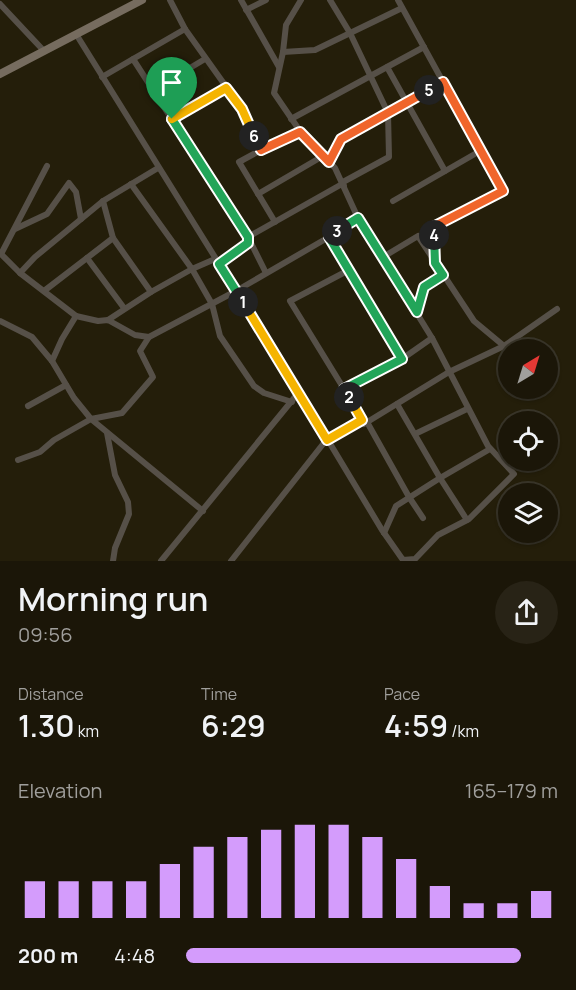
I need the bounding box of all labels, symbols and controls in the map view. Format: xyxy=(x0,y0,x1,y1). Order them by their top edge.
pin xyxy=(146,57,197,119)
icon: arrive xyxy=(155,66,188,99)
pin: 5 xyxy=(414,75,444,105)
text: 5 xyxy=(424,79,434,101)
pin: 6 xyxy=(239,121,269,151)
text: 6 xyxy=(249,125,259,147)
pin: 3 xyxy=(322,216,352,246)
text: 3 xyxy=(332,220,342,242)
pin: 4 xyxy=(419,220,449,250)
text: 4 xyxy=(429,224,439,246)
pin: 1 xyxy=(228,287,258,317)
text: 1 xyxy=(239,291,247,313)
north arrow xyxy=(498,339,558,399)
map controls xyxy=(498,339,558,543)
pin: 2 xyxy=(334,382,364,412)
text: 2 xyxy=(344,386,354,408)
button: locate xyxy=(498,411,558,471)
button: layers xyxy=(498,483,558,543)
text: Morning run xyxy=(18,576,208,621)
button: share xyxy=(495,581,558,644)
text: 09:56 xyxy=(18,621,73,648)
text: Distance xyxy=(18,683,84,705)
text: Time xyxy=(201,683,237,705)
text: Pace xyxy=(384,683,420,705)
text: 1.30 xyxy=(18,705,74,746)
text: 6:29 xyxy=(201,705,266,746)
text: 4:59 xyxy=(384,705,448,746)
text: km xyxy=(74,720,99,742)
text: /km xyxy=(448,720,479,742)
text: Elevation xyxy=(18,777,102,804)
text: 165–179 m xyxy=(465,777,558,804)
text: 200 m xyxy=(18,942,78,969)
text: 4:48 xyxy=(114,942,155,969)

